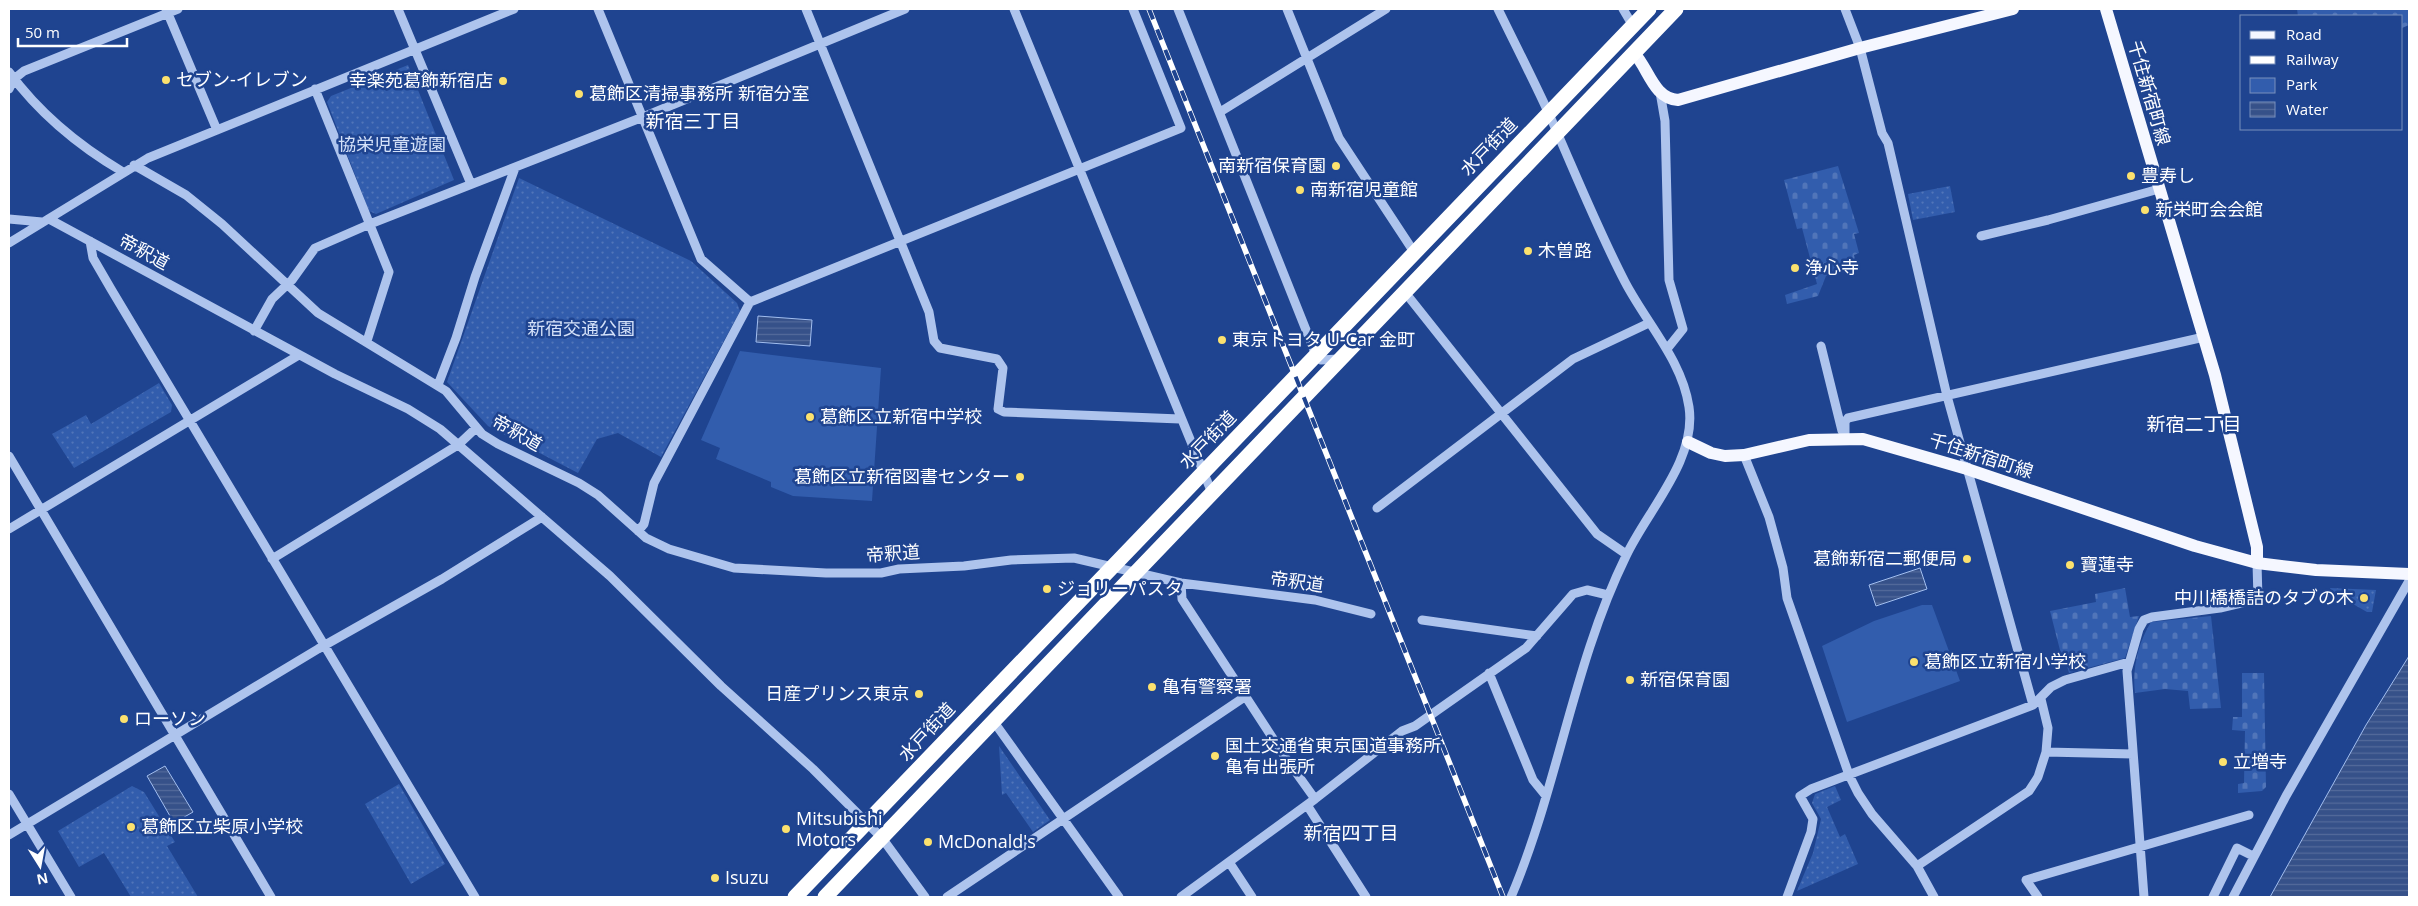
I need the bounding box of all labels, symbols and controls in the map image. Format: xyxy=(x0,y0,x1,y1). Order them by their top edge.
scale bar xyxy=(18,15,126,47)
legend xyxy=(2240,15,2403,130)
text: 50 m xyxy=(25,22,60,42)
text: Road xyxy=(2286,24,2322,44)
street label: 千住新宿町線 xyxy=(2124,38,2176,148)
text: Railway xyxy=(2286,49,2339,69)
place label: セブン-イレブン xyxy=(176,67,308,91)
place label: 幸楽苑葛飾新宿店 xyxy=(349,68,493,92)
marker: セブン-イレブン xyxy=(160,74,172,86)
text: Park xyxy=(2286,74,2317,94)
marker: 幸楽苑葛飾新宿店 xyxy=(497,75,509,87)
place label: 葛飾区清掃事務所 新宿分室 xyxy=(589,81,810,105)
marker: 葛飾区清掃事務所 新宿分室 xyxy=(573,88,585,100)
text: Water xyxy=(2286,99,2328,119)
district label: 新宿三丁目 xyxy=(645,108,741,134)
street label: 水戸街道 xyxy=(1455,112,1522,181)
park label: 協栄児童遊園 xyxy=(338,132,446,156)
place label: 南新宿保育園 xyxy=(1218,153,1326,177)
marker: 南新宿保育園 xyxy=(1330,160,1342,172)
place label: 豊寿し xyxy=(2141,163,2195,187)
marker: 豊寿し xyxy=(2125,170,2137,182)
place label: 南新宿児童館 xyxy=(1310,177,1418,201)
marker: 南新宿児童館 xyxy=(1294,184,1306,196)
place label: 新栄町会会館 xyxy=(2155,197,2263,221)
marker: 新栄町会会館 xyxy=(2139,204,2151,216)
street label: 帝釈道 xyxy=(115,228,174,275)
place label: 木曽路 xyxy=(1538,238,1592,262)
marker: 木曽路 xyxy=(1522,245,1534,257)
place label: 浄心寺 xyxy=(1805,255,1859,279)
marker: 浄心寺 xyxy=(1789,262,1801,274)
park label: 新宿交通公園 xyxy=(527,316,635,340)
place label: 東京トヨタ U-Car 金町 xyxy=(1232,327,1415,351)
marker: 東京トヨタ U-Car 金町 xyxy=(1216,334,1228,346)
place label: 葛飾区立新宿中学校 xyxy=(820,404,982,428)
street label: 水戸街道 xyxy=(1174,405,1241,474)
street label: 帝釈道 xyxy=(488,408,547,456)
marker: 葛飾区立新宿中学校 xyxy=(804,411,816,423)
district label: 新宿二丁目 xyxy=(2146,411,2242,437)
street label: 千住新宿町線 xyxy=(1926,427,2036,483)
place label: 葛飾区立新宿図書センター xyxy=(794,464,1010,488)
marker: 葛飾区立新宿図書センター xyxy=(1014,471,1026,483)
street label: 帝釈道 xyxy=(865,539,921,567)
place label: 葛飾新宿二郵便局 xyxy=(1813,546,1957,570)
place label: 寶蓮寺 xyxy=(2080,552,2134,576)
marker: 葛飾新宿二郵便局 xyxy=(1961,553,1973,565)
marker: 寶蓮寺 xyxy=(2064,559,2076,571)
street label: 帝釈道 xyxy=(1269,565,1326,597)
place label: ジョリーパスタ xyxy=(1057,576,1183,600)
marker: ジョリーパスタ xyxy=(1041,583,1053,595)
place label: 中川橋橋詰のタブの木 xyxy=(2174,585,2354,609)
marker: 中川橋橋詰のタブの木 xyxy=(2358,592,2370,604)
place label: 葛飾区立新宿小学校 xyxy=(1924,649,2086,673)
marker: 葛飾区立新宿小学校 xyxy=(1908,656,1920,668)
place label: 新宿保育園 xyxy=(1640,667,1730,691)
place label: 亀有警察署 xyxy=(1162,674,1252,698)
marker: 新宿保育園 xyxy=(1624,674,1636,686)
place label: 日産プリンス東京 xyxy=(765,681,909,705)
marker: 亀有警察署 xyxy=(1146,681,1158,693)
marker: 日産プリンス東京 xyxy=(913,688,925,700)
street label: 水戸街道 xyxy=(893,697,960,766)
place label: ローソン xyxy=(134,706,206,730)
marker: ローソン xyxy=(118,713,130,725)
place label: 国土交通省東京国道事務所 亀有出張所 xyxy=(1225,733,1441,778)
place label: 立増寺 xyxy=(2233,749,2287,773)
marker: 国土交通省東京国道事務所 亀有出張所 xyxy=(1209,750,1221,762)
marker: 立増寺 xyxy=(2217,756,2229,768)
place label: Mitsubishi Motors xyxy=(796,806,882,851)
place label: 葛飾区立柴原小学校 xyxy=(141,814,303,838)
district label: 新宿四丁目 xyxy=(1303,820,1399,846)
marker: 葛飾区立柴原小学校 xyxy=(125,821,137,833)
marker: Mitsubishi Motors xyxy=(780,823,792,835)
place label: McDonald's xyxy=(938,829,1036,853)
marker: McDonald's xyxy=(922,836,934,848)
north arrow xyxy=(15,841,65,891)
place label: Isuzu xyxy=(725,865,769,889)
text: N xyxy=(35,869,50,890)
marker: Isuzu xyxy=(709,872,721,884)

